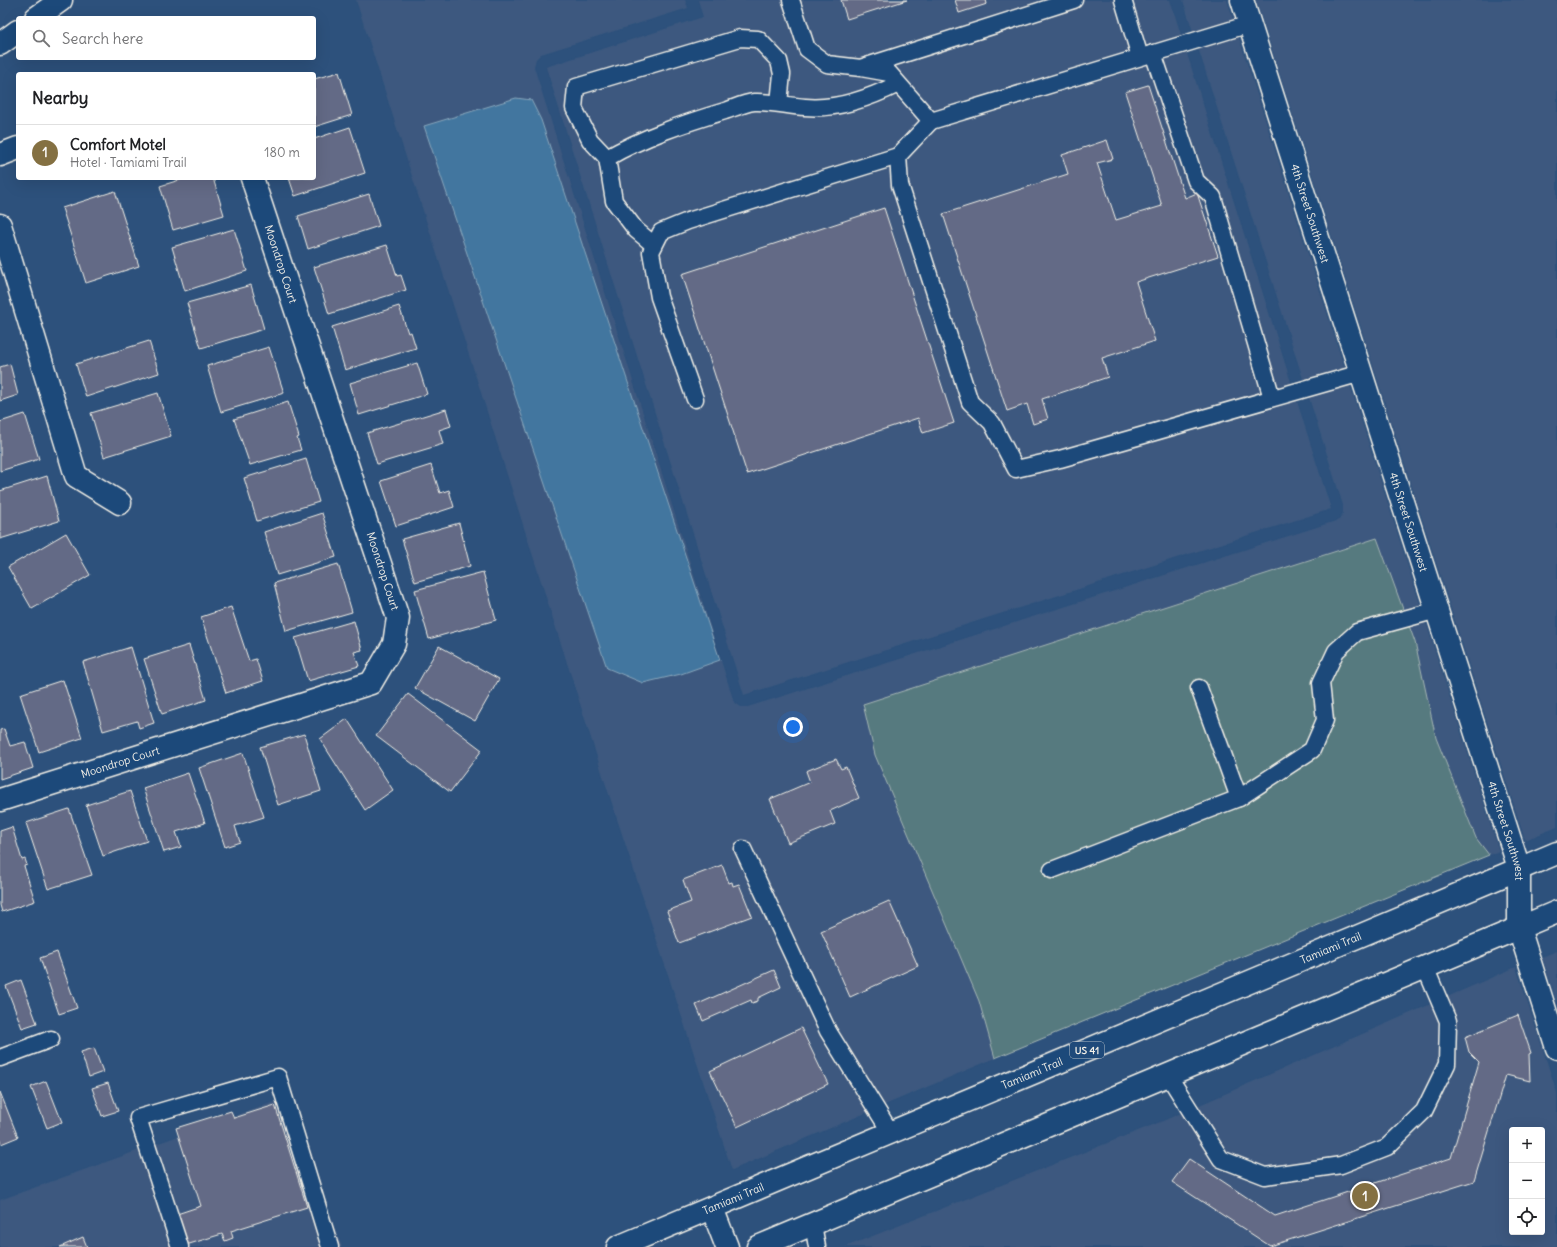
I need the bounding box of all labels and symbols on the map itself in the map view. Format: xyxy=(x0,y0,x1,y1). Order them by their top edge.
street label: 4th Street Southwest xyxy=(1288,162,1333,265)
street label: Moondrop Court xyxy=(262,223,300,305)
street label: 4th Street Southwest xyxy=(1386,471,1431,574)
street label: Moondrop Court xyxy=(364,530,402,612)
your location xyxy=(783,717,803,737)
street label: Moondrop Court xyxy=(79,743,161,781)
street label: 4th Street Southwest xyxy=(1485,779,1526,881)
street label: Tamiami Trail xyxy=(1298,929,1364,967)
road number: US 41 xyxy=(1070,1042,1104,1058)
street label: Tamiami Trail xyxy=(999,1054,1065,1092)
street label: Tamiami Trail xyxy=(701,1180,766,1218)
pin: 1 xyxy=(1352,1181,1378,1211)

